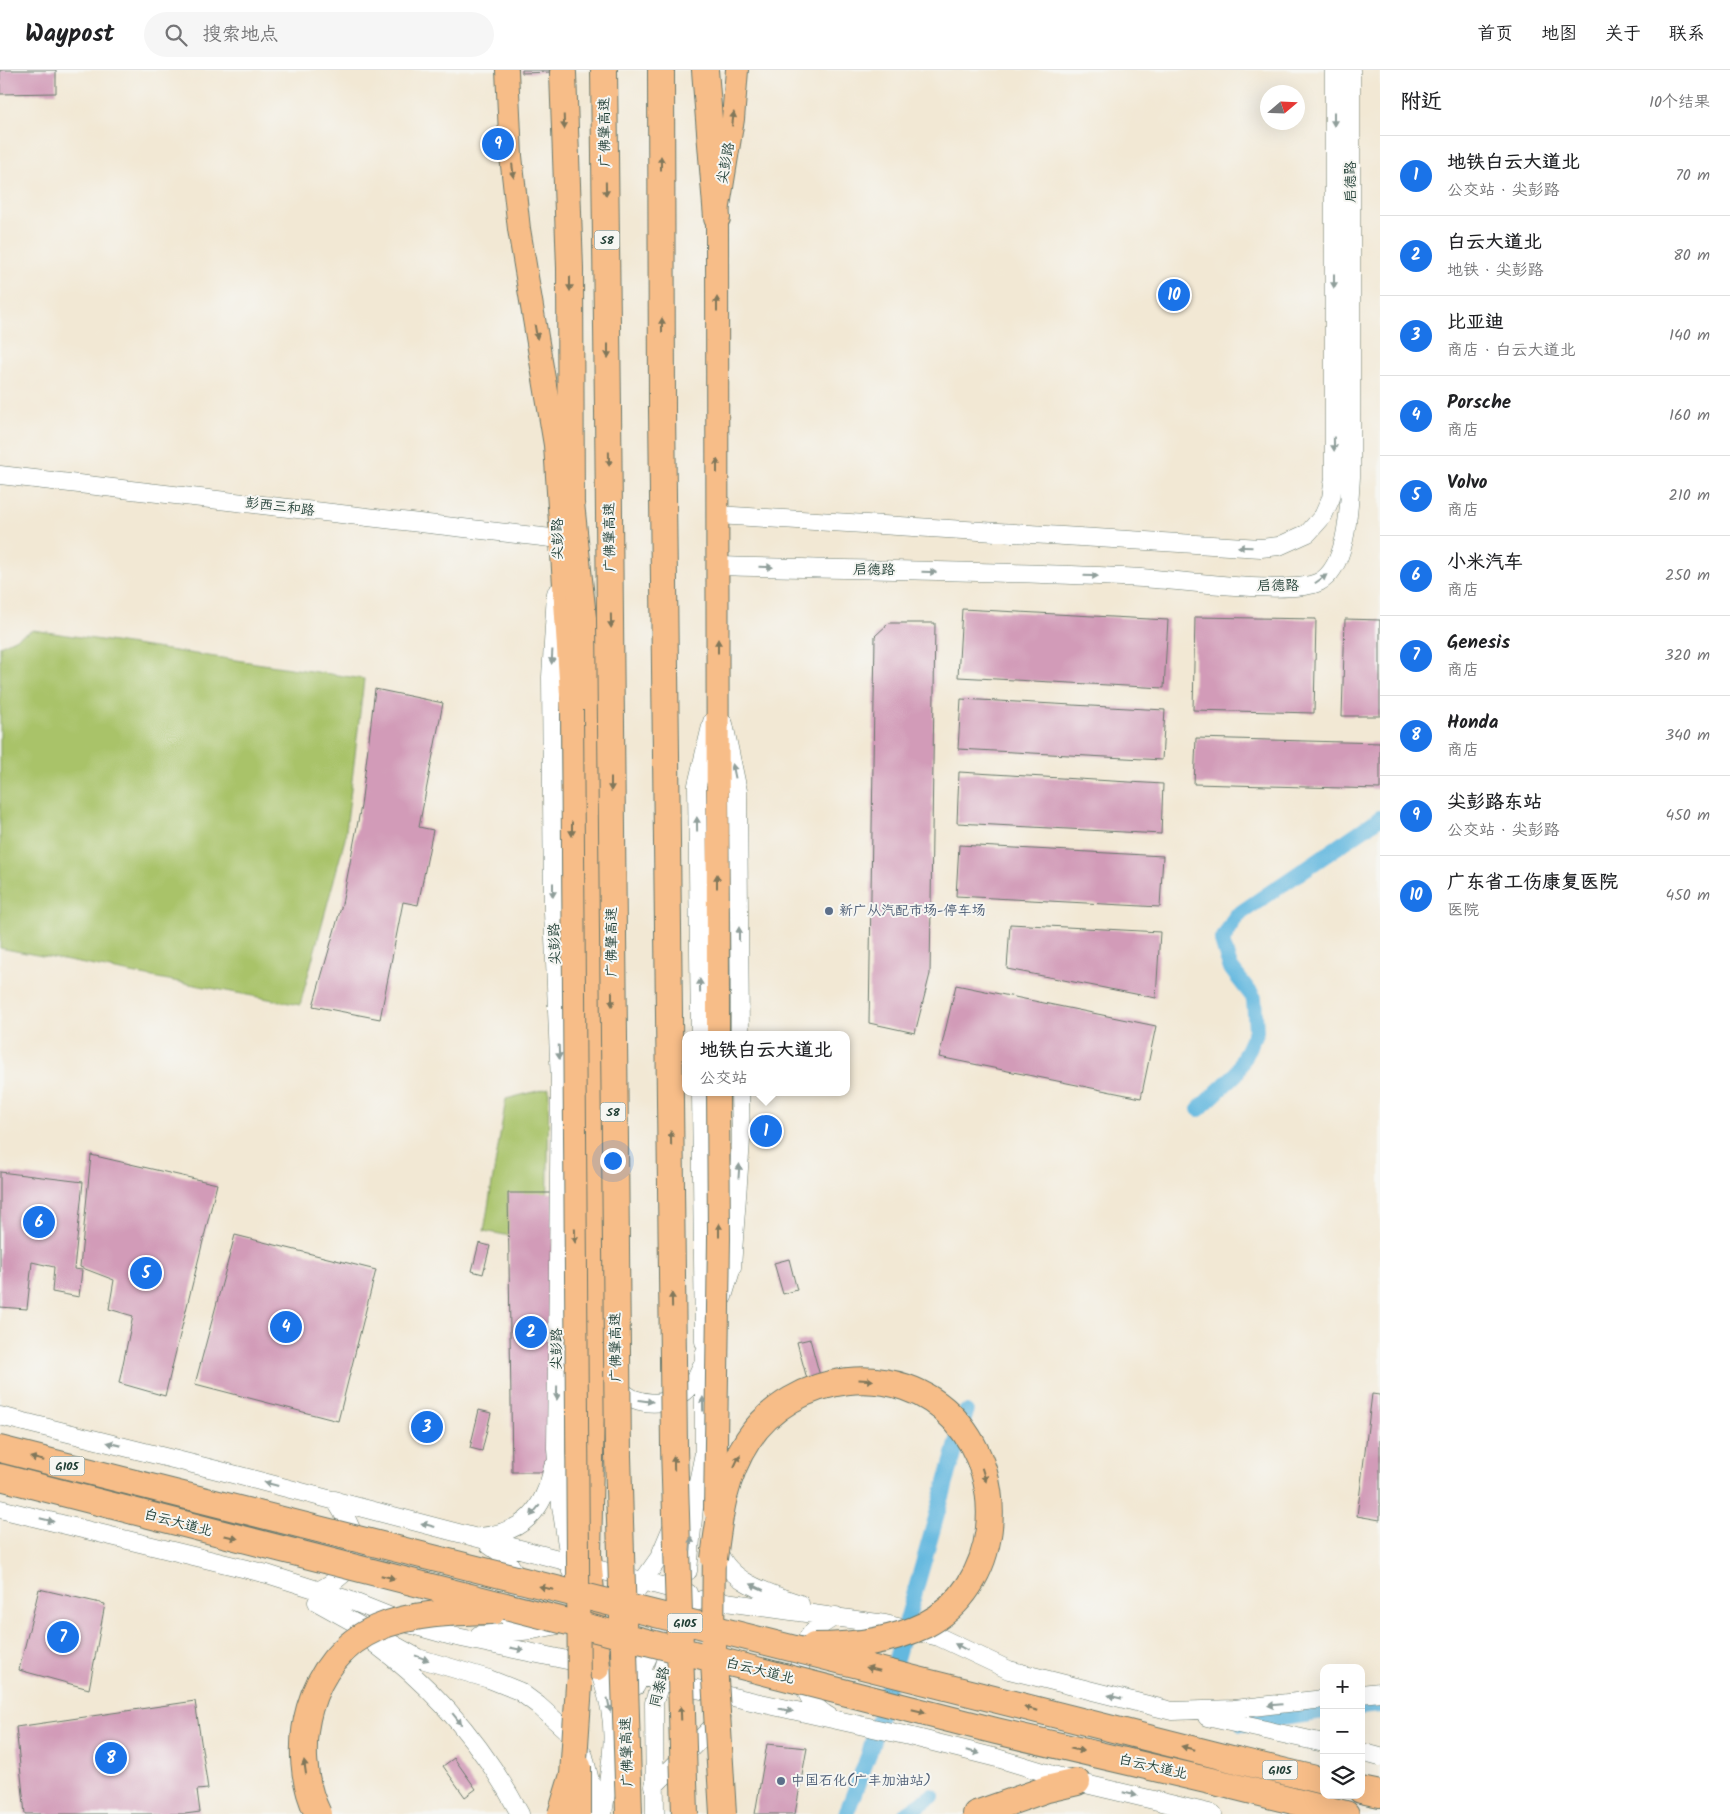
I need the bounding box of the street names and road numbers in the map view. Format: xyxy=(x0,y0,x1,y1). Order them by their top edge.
street label: 广佛肇高速 xyxy=(593,97,617,167)
street label: 尖彭路 xyxy=(712,140,740,186)
street label: 启德路 xyxy=(1340,161,1362,203)
road number: S8 xyxy=(594,230,620,250)
street label: 彭西三和路 xyxy=(244,492,316,522)
street label: 广佛肇高速 xyxy=(598,502,622,572)
street label: 尖彭路 xyxy=(547,518,569,560)
street label: 启德路 xyxy=(853,559,895,581)
street label: 启德路 xyxy=(1257,575,1299,597)
street label: 广佛肇高速 xyxy=(601,907,623,977)
street label: 尖彭路 xyxy=(543,923,567,965)
road number: S8 xyxy=(600,1102,626,1122)
street label: 广佛肇高速 xyxy=(604,1312,628,1382)
street label: 尖彭路 xyxy=(546,1328,568,1370)
road number: G105 xyxy=(50,1456,84,1475)
street label: 白云大道北 xyxy=(141,1503,215,1543)
road number: G105 xyxy=(668,1614,702,1632)
street label: 白云大道北 xyxy=(723,1652,797,1690)
street label: 同泰路 xyxy=(644,1664,676,1710)
street label: 广佛肇高速 xyxy=(615,1717,639,1787)
street label: 白云大道北 xyxy=(1116,1748,1190,1786)
road number: G105 xyxy=(1262,1760,1298,1780)

